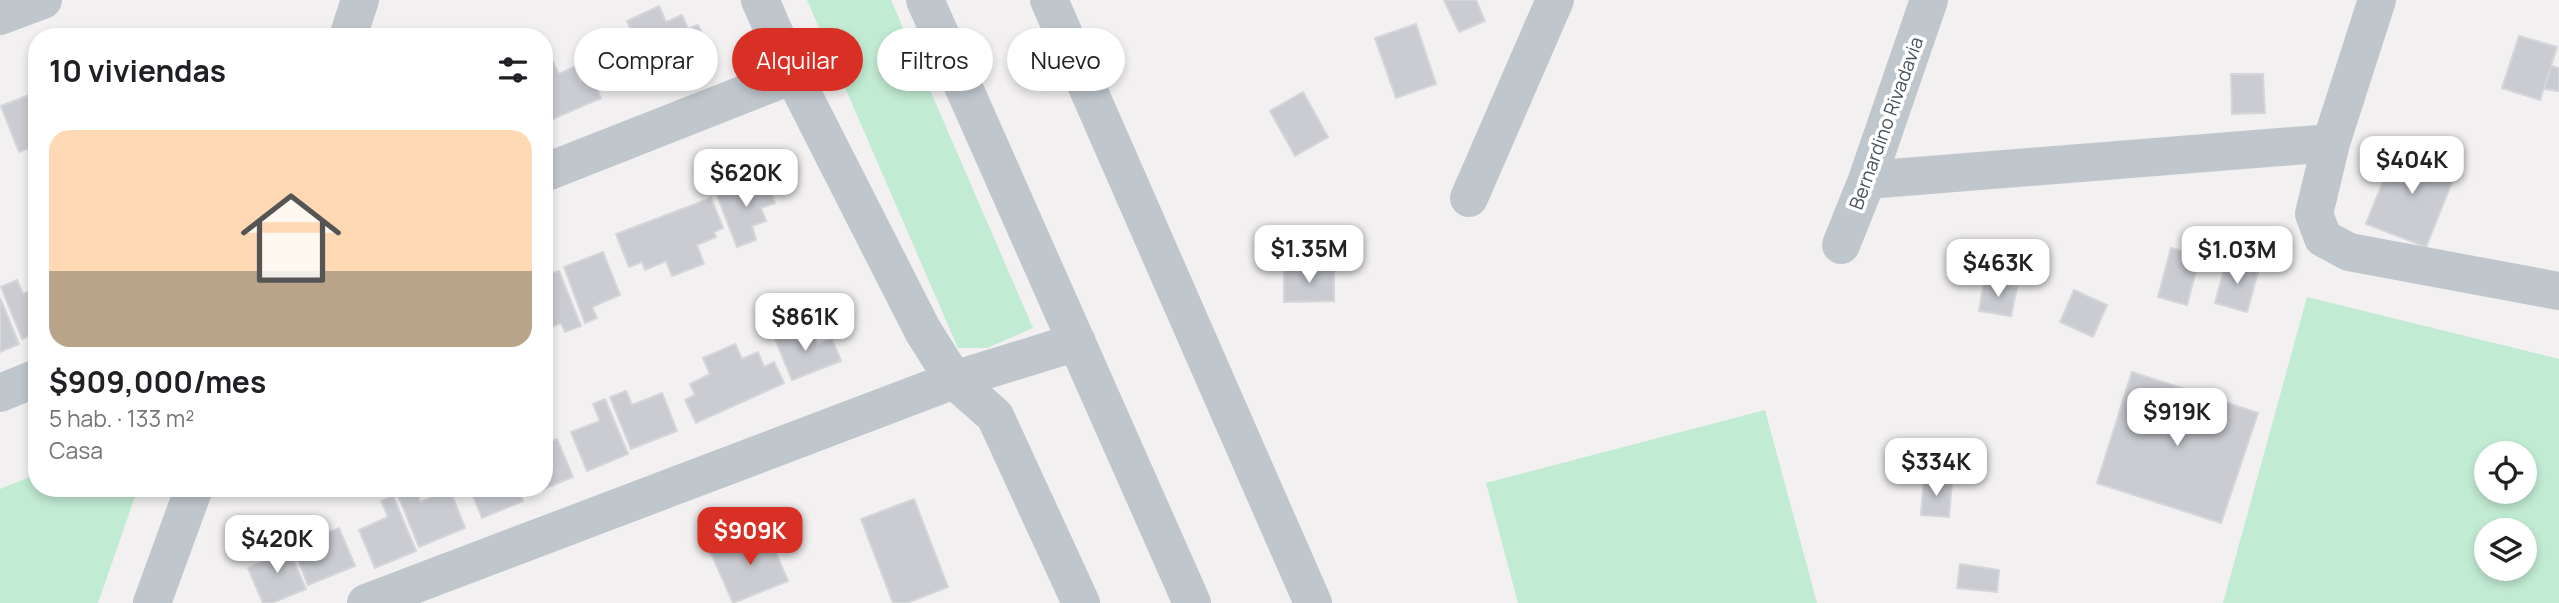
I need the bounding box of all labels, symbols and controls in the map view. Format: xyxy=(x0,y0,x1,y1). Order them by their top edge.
chip: Comprar xyxy=(574,28,718,91)
chip: Alquilar xyxy=(732,28,863,91)
chip: Filtros xyxy=(877,28,993,91)
chip: Nuevo xyxy=(1007,28,1125,91)
street label: Bernardino Rivadavia xyxy=(1843,33,1929,213)
text: 10 viviendas xyxy=(49,50,226,91)
icon: filters xyxy=(494,51,532,89)
pin: $404K xyxy=(2363,136,2461,196)
text: $404K xyxy=(2376,143,2448,175)
pin: $620K xyxy=(697,150,795,209)
text: $620K xyxy=(710,156,782,188)
icon: home xyxy=(228,175,354,301)
pin: $1.35M xyxy=(1252,226,1366,285)
pin: $1.03M xyxy=(2180,226,2294,286)
text: $1.35M xyxy=(1270,232,1348,264)
text: $1.03M xyxy=(2198,233,2276,265)
pin: $463K xyxy=(1949,240,2047,299)
text: $463K xyxy=(1963,246,2034,278)
pin: $861K xyxy=(756,294,854,353)
text: $861K xyxy=(771,300,839,332)
text: $909,000/mes xyxy=(49,361,266,402)
pin: $919K xyxy=(2128,388,2226,448)
text: $919K xyxy=(2143,395,2211,427)
text: 5 hab. · 133 m² xyxy=(49,402,194,434)
text: Casa xyxy=(49,434,103,466)
pin: $334K xyxy=(1887,438,1985,498)
map controls xyxy=(2474,441,2537,581)
button: locate xyxy=(2474,441,2537,504)
text: $334K xyxy=(1901,445,1971,477)
pin: $909K xyxy=(701,508,799,567)
text: $909K xyxy=(713,514,787,546)
pin: $420K xyxy=(228,516,326,575)
button: layers xyxy=(2474,518,2537,581)
text: $420K xyxy=(241,522,313,554)

